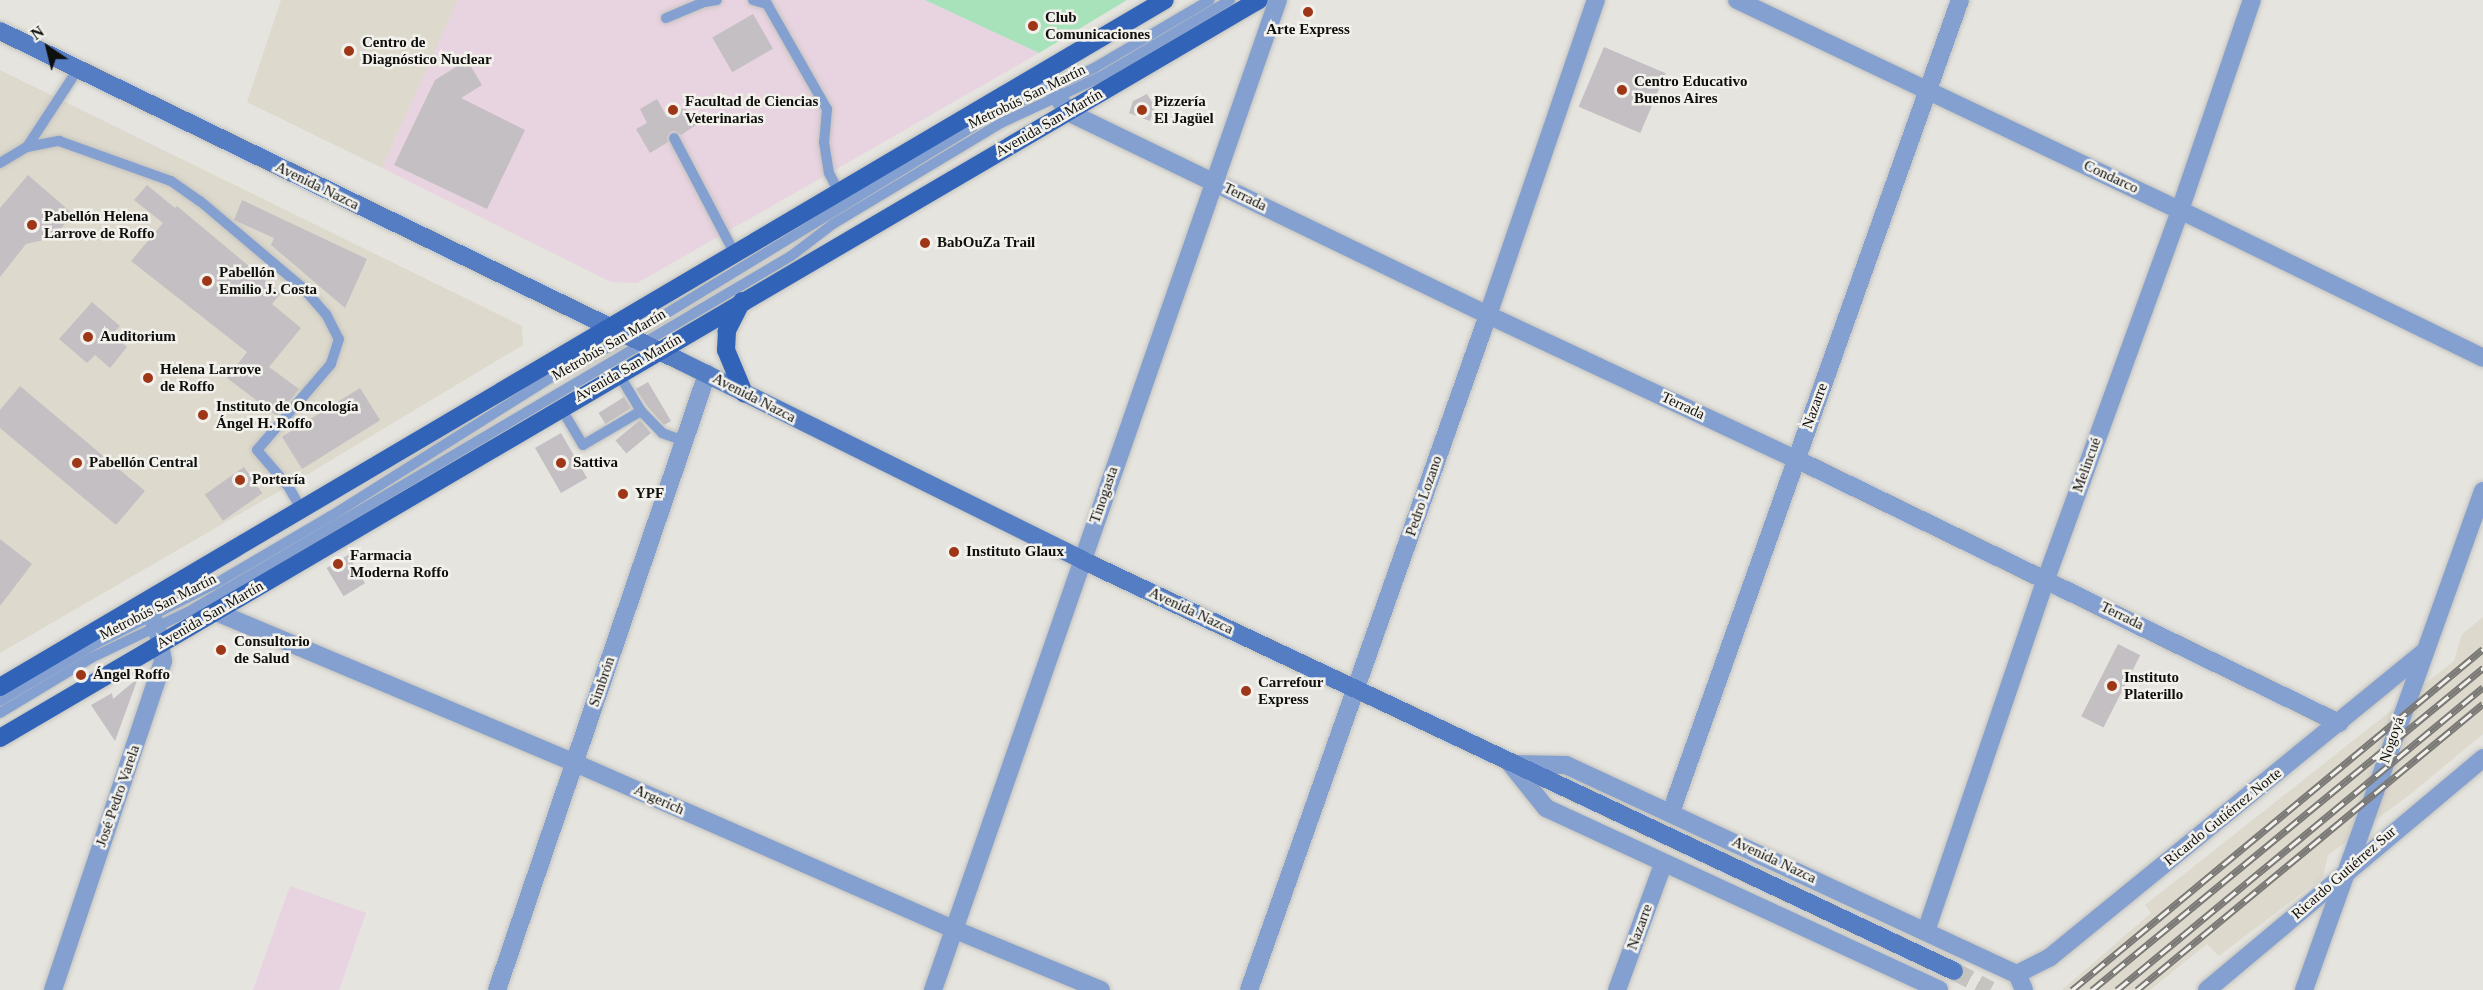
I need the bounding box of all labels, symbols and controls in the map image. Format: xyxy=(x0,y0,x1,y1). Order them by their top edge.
marker: Arte Express xyxy=(1301,5,1315,19)
place label: Club Comunicaciones xyxy=(1045,8,1150,43)
north arrow xyxy=(18,18,78,78)
marker: Club Comunicaciones xyxy=(1026,19,1040,33)
place label: Arte Express xyxy=(1266,21,1350,39)
text: N xyxy=(28,23,47,43)
place label: Centro de Diagnóstico Nuclear xyxy=(362,33,492,68)
marker: Centro de Diagnóstico Nuclear xyxy=(340,42,358,60)
street label: Metrobús San Martín xyxy=(965,61,1089,133)
place label: Centro Educativo Buenos Aires xyxy=(1634,72,1747,107)
marker: Centro Educativo Buenos Aires xyxy=(1615,83,1629,97)
street label: Avenida San Martín xyxy=(992,85,1106,161)
place label: Facultad de Ciencias Veterinarias xyxy=(685,92,818,127)
place label: Pizzería El Jagüel xyxy=(1154,92,1214,127)
marker: Facultad de Ciencias Veterinarias xyxy=(666,103,680,117)
marker: Pizzería El Jagüel xyxy=(1135,103,1149,117)
street label: Condarco xyxy=(2081,157,2141,197)
street label: Avenida Nazca xyxy=(272,158,362,214)
street label: Terrada xyxy=(1221,179,1269,215)
place label: Pabellón Helena Larrove de Roffo xyxy=(44,207,155,242)
marker: Pabellón Helena Larrove de Roffo xyxy=(25,218,39,232)
place label: BabOuZa Trail xyxy=(937,234,1035,252)
marker: BabOuZa Trail xyxy=(918,236,932,250)
place label: Pabellón Emilio J. Costa xyxy=(219,263,317,298)
marker: Pabellón Emilio J. Costa xyxy=(200,274,214,288)
street label: Metrobús San Martín xyxy=(549,305,669,385)
place label: Auditorium xyxy=(100,328,176,346)
marker: Auditorium xyxy=(81,330,95,344)
street label: Avenida San Martín xyxy=(571,330,685,406)
place label: Helena Larrove de Roffo xyxy=(160,360,261,395)
street label: Avenida Nazca xyxy=(709,369,799,427)
marker: Helena Larrove de Roffo xyxy=(141,371,155,385)
street label: Nazarre xyxy=(1798,381,1832,431)
street label: Terrada xyxy=(1659,388,1707,424)
place label: Instituto de Oncología Ángel H. Roffo xyxy=(216,397,359,432)
marker: Instituto de Oncología Ángel H. Roffo xyxy=(194,406,212,424)
street label: Melincué xyxy=(2069,435,2105,495)
street label: Pedro Lozano xyxy=(1402,453,1446,539)
place label: Pabellón Central xyxy=(89,454,198,472)
place label: Sattiva xyxy=(573,454,618,472)
marker: Pabellón Central xyxy=(70,456,84,470)
marker: Sattiva xyxy=(554,456,568,470)
street label: Tinogasta xyxy=(1086,464,1122,526)
place label: Portería xyxy=(252,471,305,489)
marker: Portería xyxy=(233,473,247,487)
place label: YPF xyxy=(635,485,664,503)
marker: YPF xyxy=(616,487,630,501)
place label: Instituto Glaux xyxy=(966,543,1064,561)
marker: Instituto Glaux xyxy=(947,545,961,559)
place label: Farmacia Moderna Roffo xyxy=(350,546,449,581)
marker: Farmacia Moderna Roffo xyxy=(331,557,345,571)
street label: Metrobús San Martín xyxy=(97,570,219,644)
street label: Avenida San Martín xyxy=(153,577,267,653)
street label: Avenida Nazca xyxy=(1146,584,1236,638)
street label: Terrada xyxy=(2098,598,2146,634)
place label: Consultorio de Salud xyxy=(234,632,310,667)
marker: Consultorio de Salud xyxy=(212,641,230,659)
street label: Simbrón xyxy=(585,655,619,709)
place label: Ángel Roffo xyxy=(93,666,170,684)
marker: Ángel Roffo xyxy=(74,668,88,682)
place label: Instituto Platerillo xyxy=(2124,668,2183,703)
place label: Carrefour Express xyxy=(1258,673,1324,708)
marker: Instituto Platerillo xyxy=(2105,679,2119,693)
marker: Carrefour Express xyxy=(1239,684,1253,698)
street label: Nogoyá xyxy=(2376,715,2408,765)
street label: José Pedro Varela xyxy=(92,743,144,849)
street label: Ricardo Gutiérrez Norte xyxy=(2161,764,2285,870)
street label: Argerich xyxy=(631,781,687,819)
street label: Ricardo Gutiérrez Sur xyxy=(2288,823,2400,923)
street label: Avenida Nazca xyxy=(1729,833,1819,887)
street label: Nazarre xyxy=(1623,902,1657,952)

